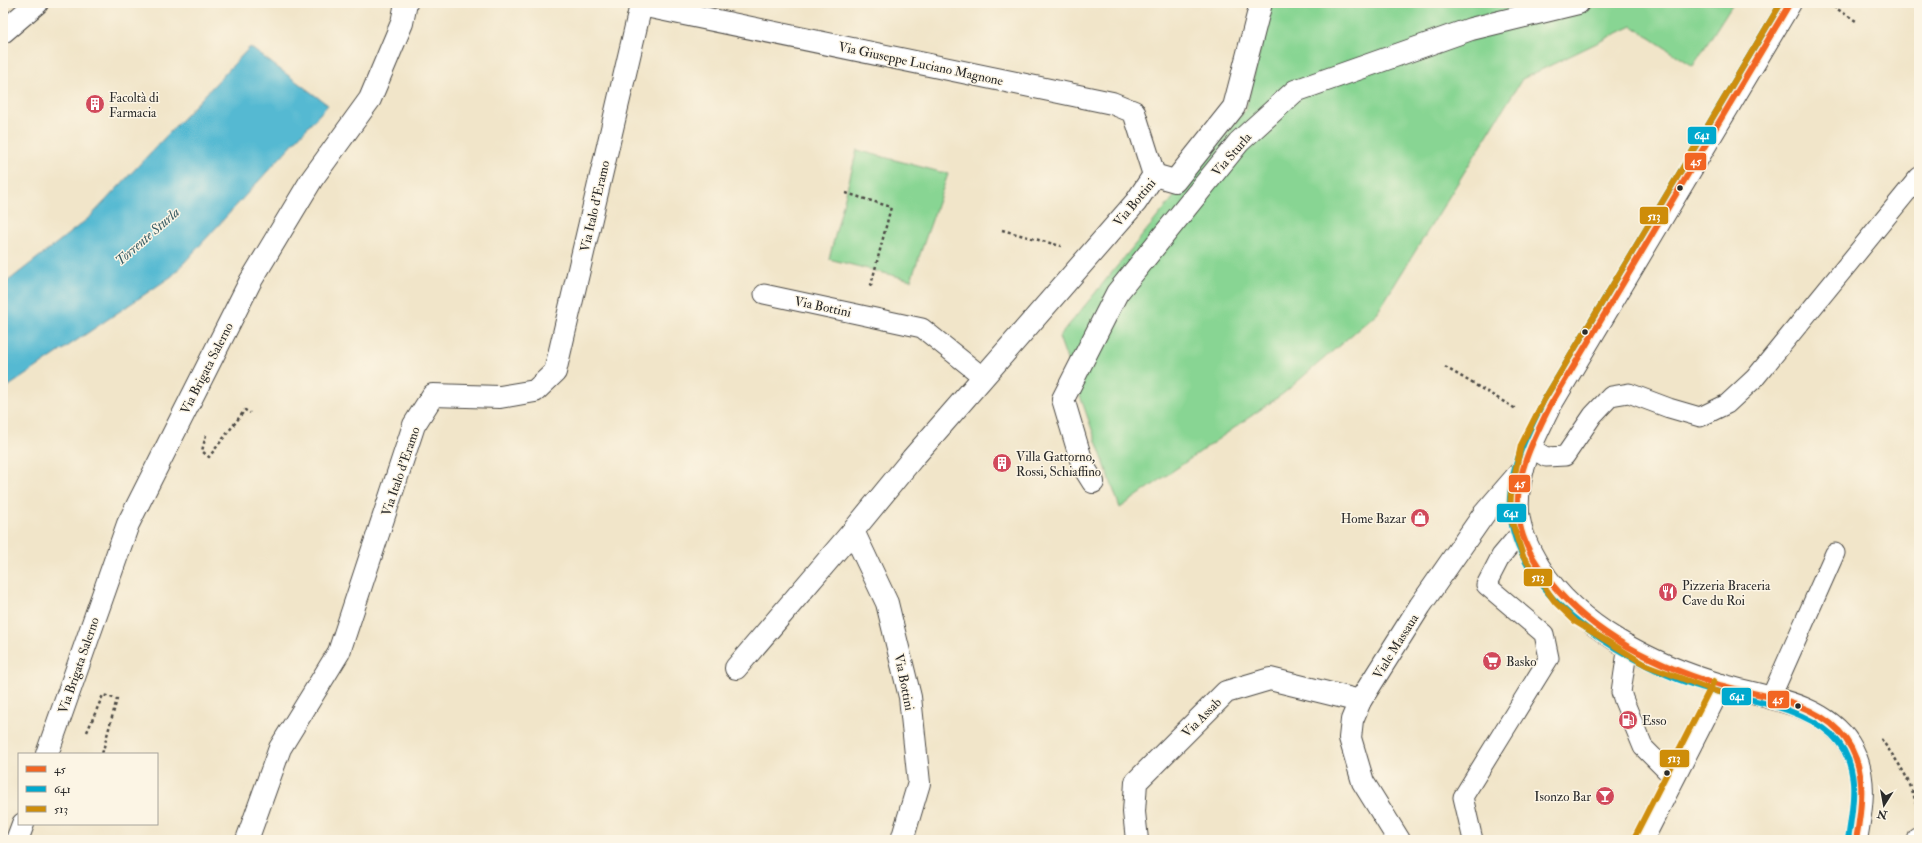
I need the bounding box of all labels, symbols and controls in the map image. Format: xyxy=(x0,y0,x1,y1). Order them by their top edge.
street label: Via Giuseppe Luciano Magnone xyxy=(837,39,1005,90)
place label: Facoltà di Farmacia xyxy=(109,90,159,121)
building icon: Facoltà di Farmacia xyxy=(84,93,106,115)
line badge: 641 xyxy=(1687,126,1717,145)
street label: Via Sturla xyxy=(1209,129,1255,180)
text: 641 xyxy=(1694,129,1710,143)
line badge: 45 xyxy=(1684,152,1707,171)
text: 45 xyxy=(1690,155,1702,169)
street label: Via Italo d'Eramo xyxy=(577,159,613,253)
street label: Via Bottini xyxy=(1110,175,1160,230)
unlabelled marker xyxy=(1675,183,1685,193)
water label: Torrente Sturla xyxy=(112,203,183,269)
line badge: 513 xyxy=(1639,206,1669,225)
text: 513 xyxy=(1648,210,1660,223)
street label: Via Bottini xyxy=(793,293,853,321)
street label: Via Brigata Salerno xyxy=(177,320,237,417)
unlabelled marker xyxy=(1580,327,1590,337)
street label: Via Italo d'Eramo xyxy=(378,425,424,518)
place label: Villa Gattorno, Rossi, Schiaffino xyxy=(1016,449,1101,480)
building icon: Villa Gattorno, Rossi, Schiaffino xyxy=(991,452,1013,474)
line badge: 45 xyxy=(1508,474,1531,493)
text: 45 xyxy=(1514,477,1526,491)
line badge: 641 xyxy=(1496,503,1527,523)
shop icon: Home Bazar xyxy=(1409,507,1431,529)
text: 641 xyxy=(1503,507,1519,521)
place label: Home Bazar xyxy=(1341,511,1406,527)
line badge: 513 xyxy=(1523,568,1553,587)
text: 513 xyxy=(1532,571,1544,584)
place label: Pizzeria Braceria Cave du Roi xyxy=(1682,578,1771,609)
restaurant icon: Pizzeria Braceria Cave du Roi xyxy=(1657,581,1679,603)
street label: Viale Massaua xyxy=(1370,611,1422,682)
street label: Via Brigata Salerno xyxy=(55,615,103,715)
supermarket icon: Basko xyxy=(1481,650,1503,672)
street label: Via Bottini xyxy=(891,652,917,712)
place label: Basko xyxy=(1506,654,1537,670)
line badge: 641 xyxy=(1721,687,1752,706)
text: 641 xyxy=(1729,690,1745,704)
line badge: 45 xyxy=(1767,690,1790,709)
text: 45 xyxy=(1772,693,1784,707)
street label: Via Assab xyxy=(1179,695,1225,741)
unlabelled marker xyxy=(1793,701,1803,711)
fuel station icon: Esso xyxy=(1617,709,1639,731)
place label: Esso xyxy=(1642,713,1667,729)
line badge: 513 xyxy=(1659,749,1690,768)
text: 513 xyxy=(1668,752,1680,765)
legend xyxy=(18,753,158,825)
text: 45 xyxy=(54,762,66,777)
unlabelled marker xyxy=(1662,768,1672,778)
text: 641 xyxy=(54,782,71,797)
bar icon: Isonzo Bar xyxy=(1594,785,1616,807)
north arrow xyxy=(1864,785,1904,825)
place label: Isonzo Bar xyxy=(1534,789,1591,805)
text: 513 xyxy=(54,802,68,817)
text: N xyxy=(1875,807,1889,822)

